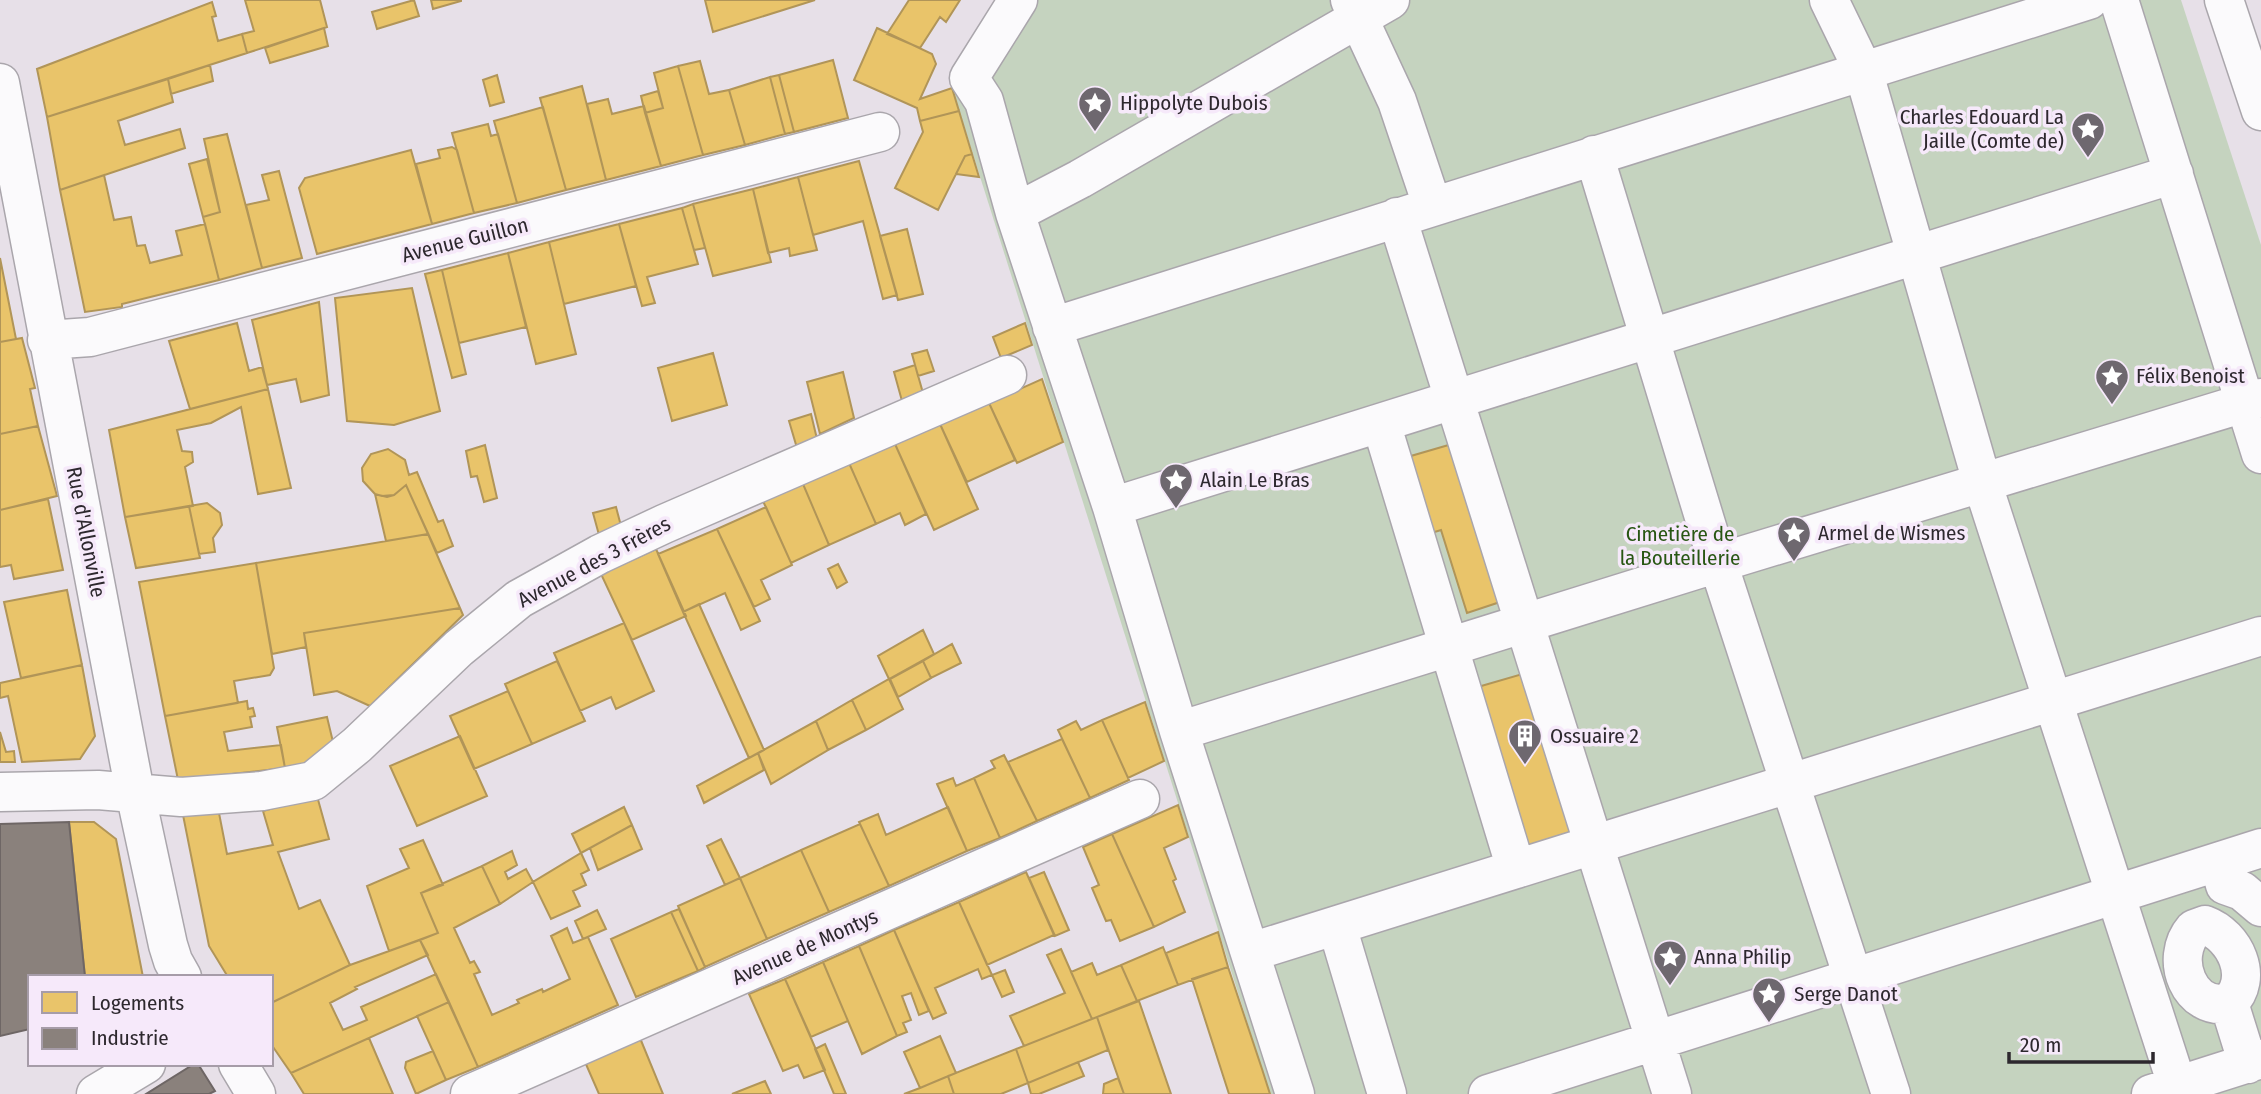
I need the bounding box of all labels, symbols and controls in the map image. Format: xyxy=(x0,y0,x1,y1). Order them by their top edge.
place icon: Hippolyte Dubois xyxy=(1076,84,1114,133)
place label: Hippolyte Dubois xyxy=(1120,90,1268,116)
place label: Charles Edouard La Jaille (Comte de) xyxy=(1900,104,2064,154)
place icon: Charles Edouard La Jaille (Comte de) xyxy=(2069,110,2107,159)
street label: Avenue Guillon xyxy=(399,212,531,268)
place icon: Félix Benoist xyxy=(2093,357,2131,406)
place label: Félix Benoist xyxy=(2136,363,2245,389)
place icon: Alain Le Bras xyxy=(1157,461,1195,510)
street label: Rue d'Allonville xyxy=(61,464,111,600)
place label: Alain Le Bras xyxy=(1200,467,1310,493)
street label: Avenue des 3 Frères xyxy=(513,511,675,613)
place icon: Armel de Wismes xyxy=(1775,514,1813,563)
place label: Armel de Wismes xyxy=(1818,520,1965,546)
park label: Cimetière de la Bouteillerie xyxy=(1620,521,1740,571)
building icon: Ossuaire 2 xyxy=(1506,717,1544,766)
place label: Ossuaire 2 xyxy=(1550,723,1639,749)
street label: Avenue de Montys xyxy=(728,903,882,991)
place icon: Anna Philip xyxy=(1651,938,1689,987)
place label: Anna Philip xyxy=(1694,944,1791,970)
legend xyxy=(28,975,273,1066)
place icon: Serge Danot xyxy=(1750,975,1788,1024)
place label: Serge Danot xyxy=(1794,981,1898,1007)
text: Logements xyxy=(91,990,184,1016)
scale bar xyxy=(2009,1020,2152,1064)
text: Industrie xyxy=(91,1025,169,1051)
text: 20 m xyxy=(2020,1032,2061,1058)

